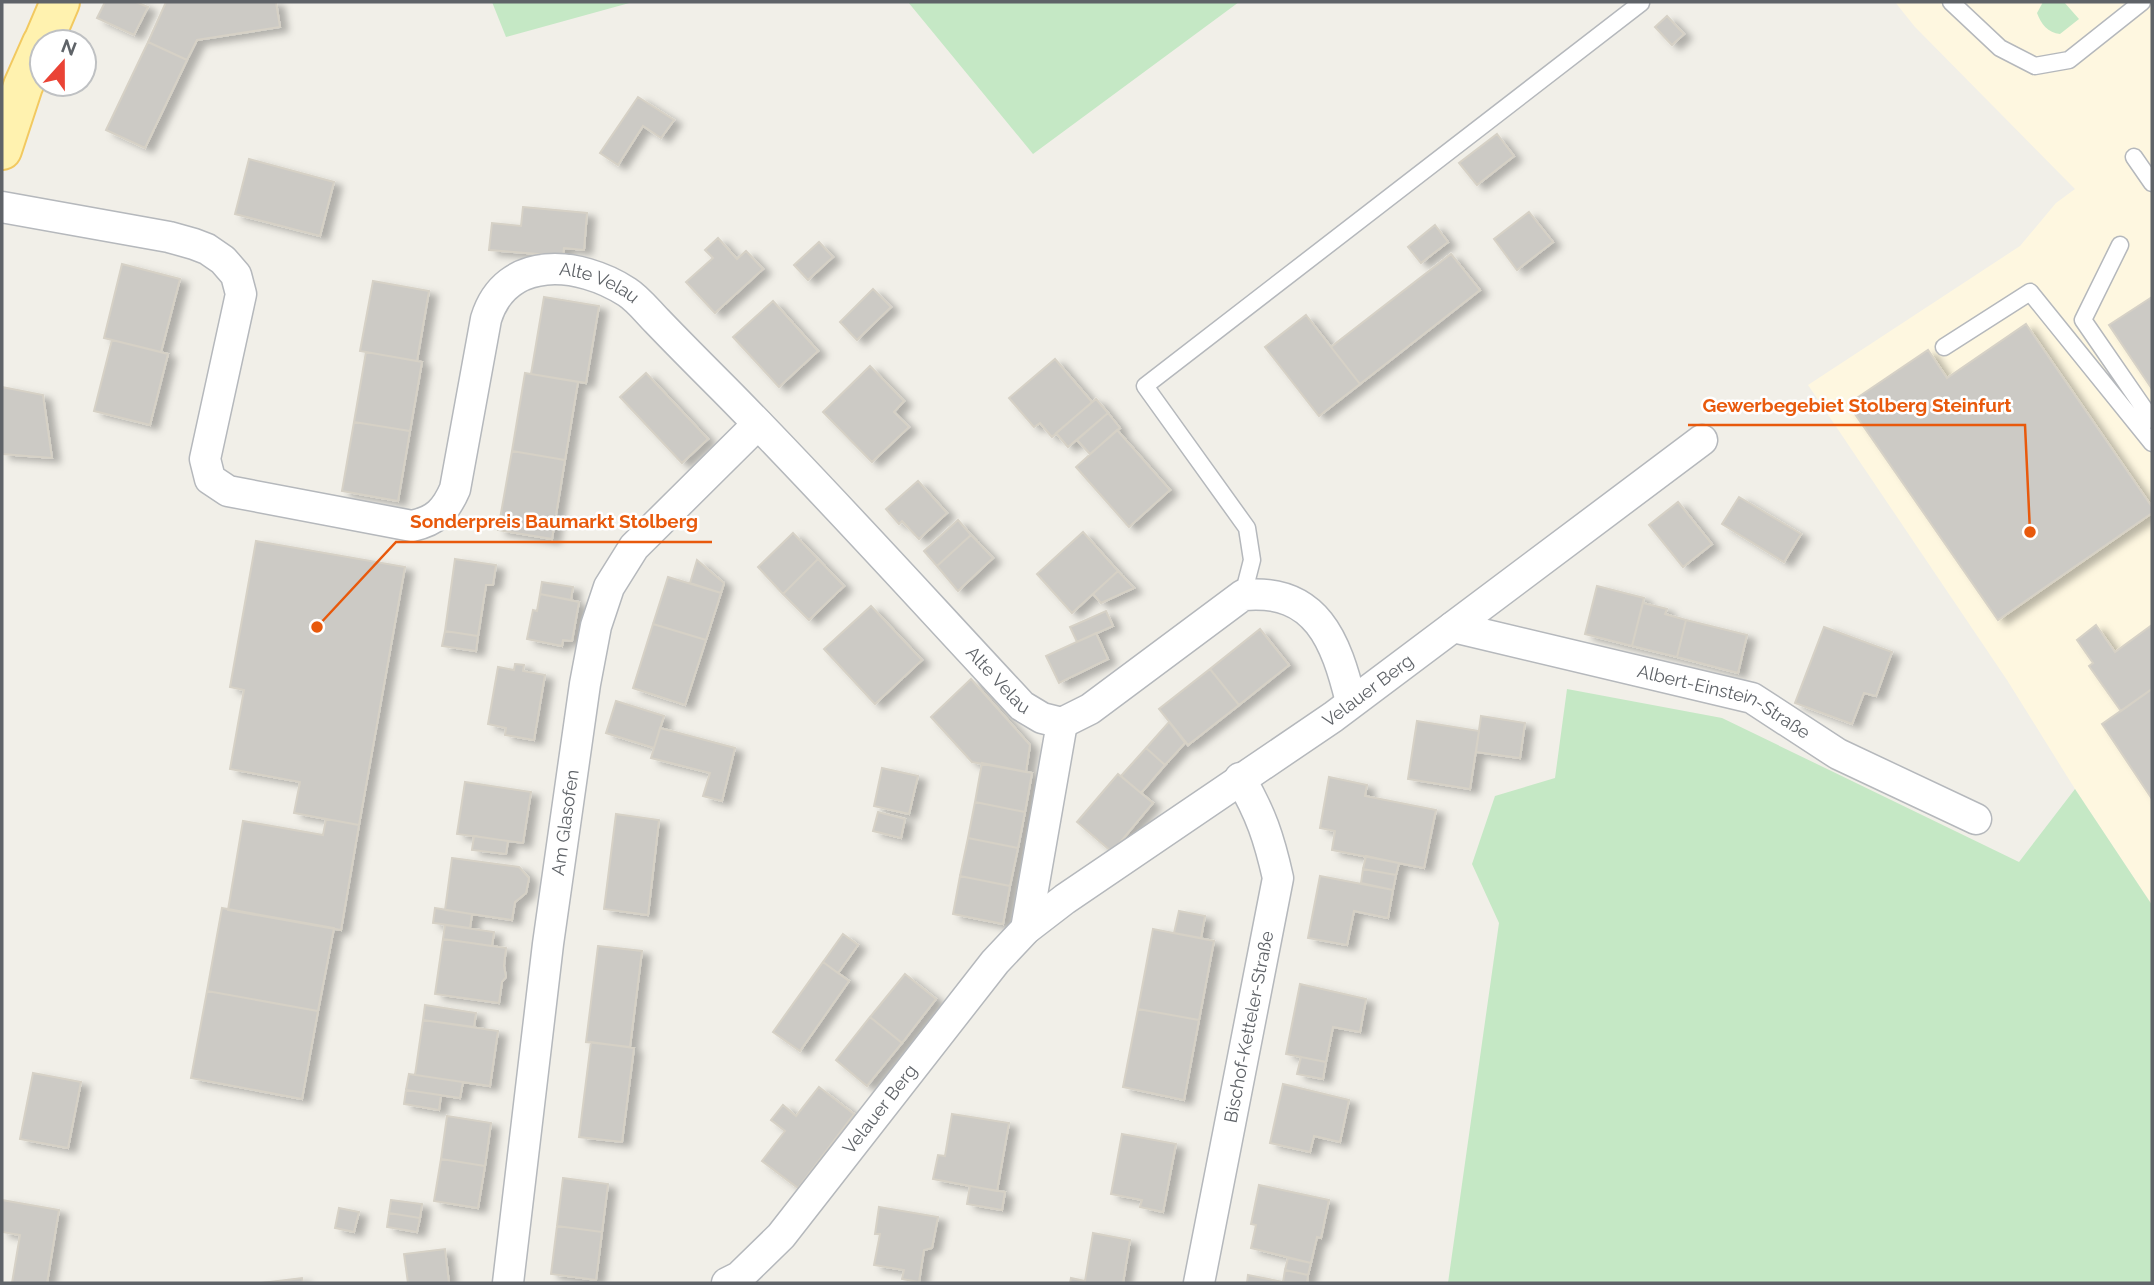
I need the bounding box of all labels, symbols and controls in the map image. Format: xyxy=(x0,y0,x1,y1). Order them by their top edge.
north arrow xyxy=(28,28,98,98)
text: N xyxy=(58,34,80,60)
street label: Alte Velau xyxy=(558,258,644,307)
callout: Gewerbegebiet Stolberg Steinfurt xyxy=(1688,385,2025,425)
text: Gewerbegebiet Stolberg Steinfurt xyxy=(1702,394,2012,416)
callout: Sonderpreis Baumarkt Stolberg xyxy=(396,502,712,542)
text: Sonderpreis Baumarkt Stolberg xyxy=(410,510,698,532)
street label: Alte Velau xyxy=(962,642,1034,718)
street label: Velauer Berg xyxy=(1318,650,1417,731)
street label: Albert-Einstein-Straße xyxy=(1635,660,1815,743)
street label: Am Glasofen xyxy=(547,768,583,877)
street label: Bischof-Ketteler-Straße xyxy=(1220,929,1278,1124)
street label: Velauer Berg xyxy=(838,1060,921,1158)

